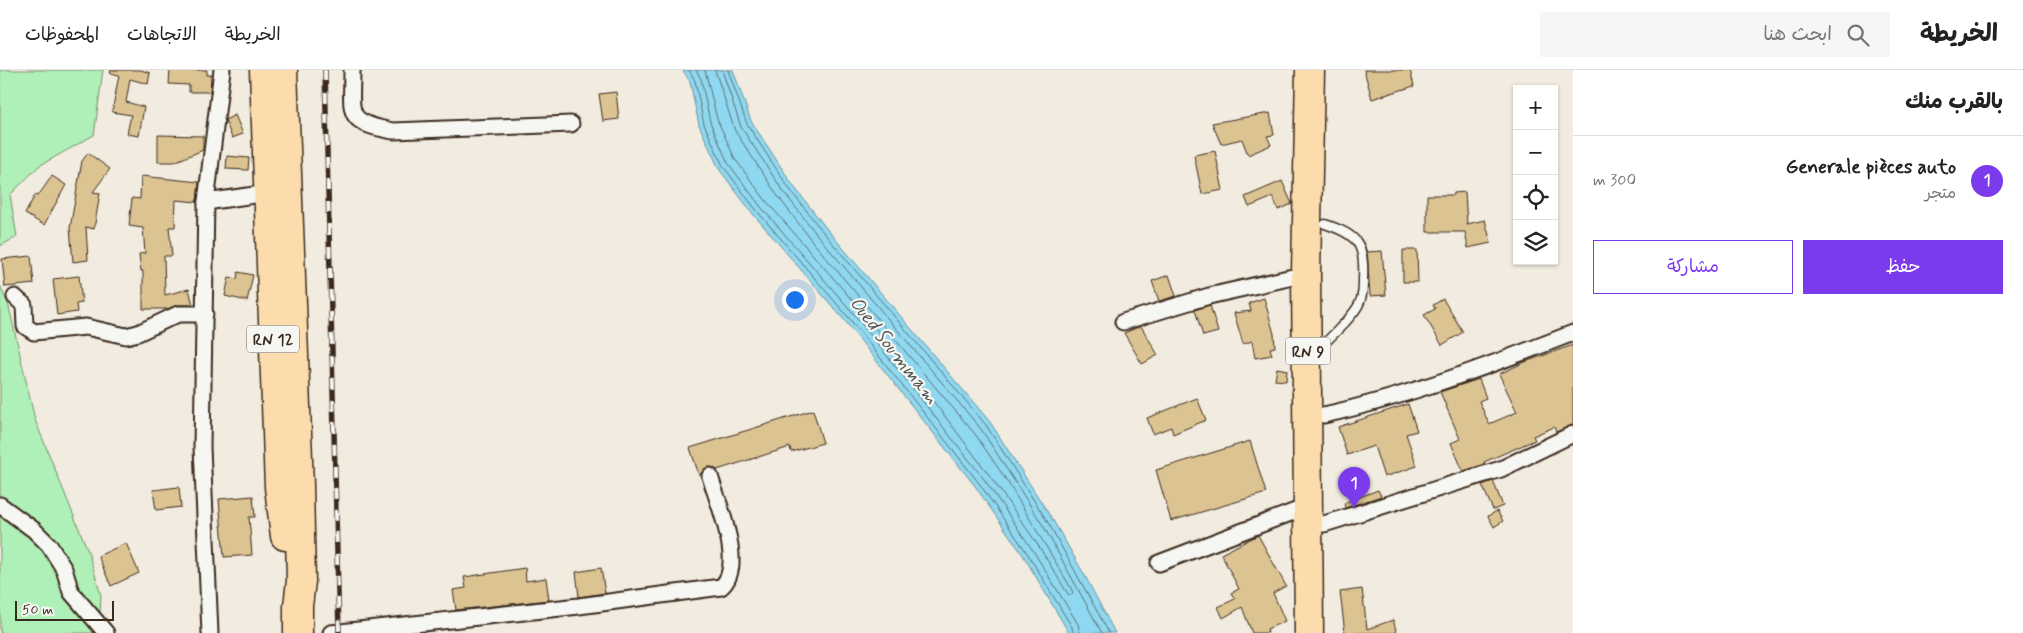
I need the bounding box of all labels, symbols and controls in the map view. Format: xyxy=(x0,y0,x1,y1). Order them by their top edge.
search box xyxy=(1540,12,1890,57)
text: الخريطة xyxy=(1920,19,1998,50)
icon: search xyxy=(1844,21,1872,49)
text: ابحث هنا xyxy=(1763,22,1832,47)
text: المحفوظات xyxy=(25,23,99,47)
text: الاتجاهات xyxy=(127,23,197,47)
text: الخريطة xyxy=(225,23,281,47)
map controls xyxy=(1513,85,1558,265)
button: + xyxy=(1513,85,1558,130)
text: بالقرب منك xyxy=(1905,88,2003,116)
button: − xyxy=(1513,130,1558,175)
text: Generale pièces auto xyxy=(1786,155,1956,180)
text: 300 m xyxy=(1593,170,1636,191)
text: 1 xyxy=(1983,170,1991,191)
button: locate xyxy=(1513,175,1558,220)
text: متجر xyxy=(1925,183,1956,204)
button: layers xyxy=(1513,220,1558,265)
button: مشاركة xyxy=(1593,240,1793,294)
button: حفظ xyxy=(1803,240,2003,294)
your location xyxy=(782,287,808,313)
water label: Oued Soummam xyxy=(844,292,944,410)
road number: RN 12 xyxy=(247,325,299,352)
road number: RN 9 xyxy=(1286,338,1330,364)
pin: 1 xyxy=(1338,467,1370,508)
scale bar xyxy=(15,598,114,621)
text: 50 m xyxy=(22,601,53,619)

